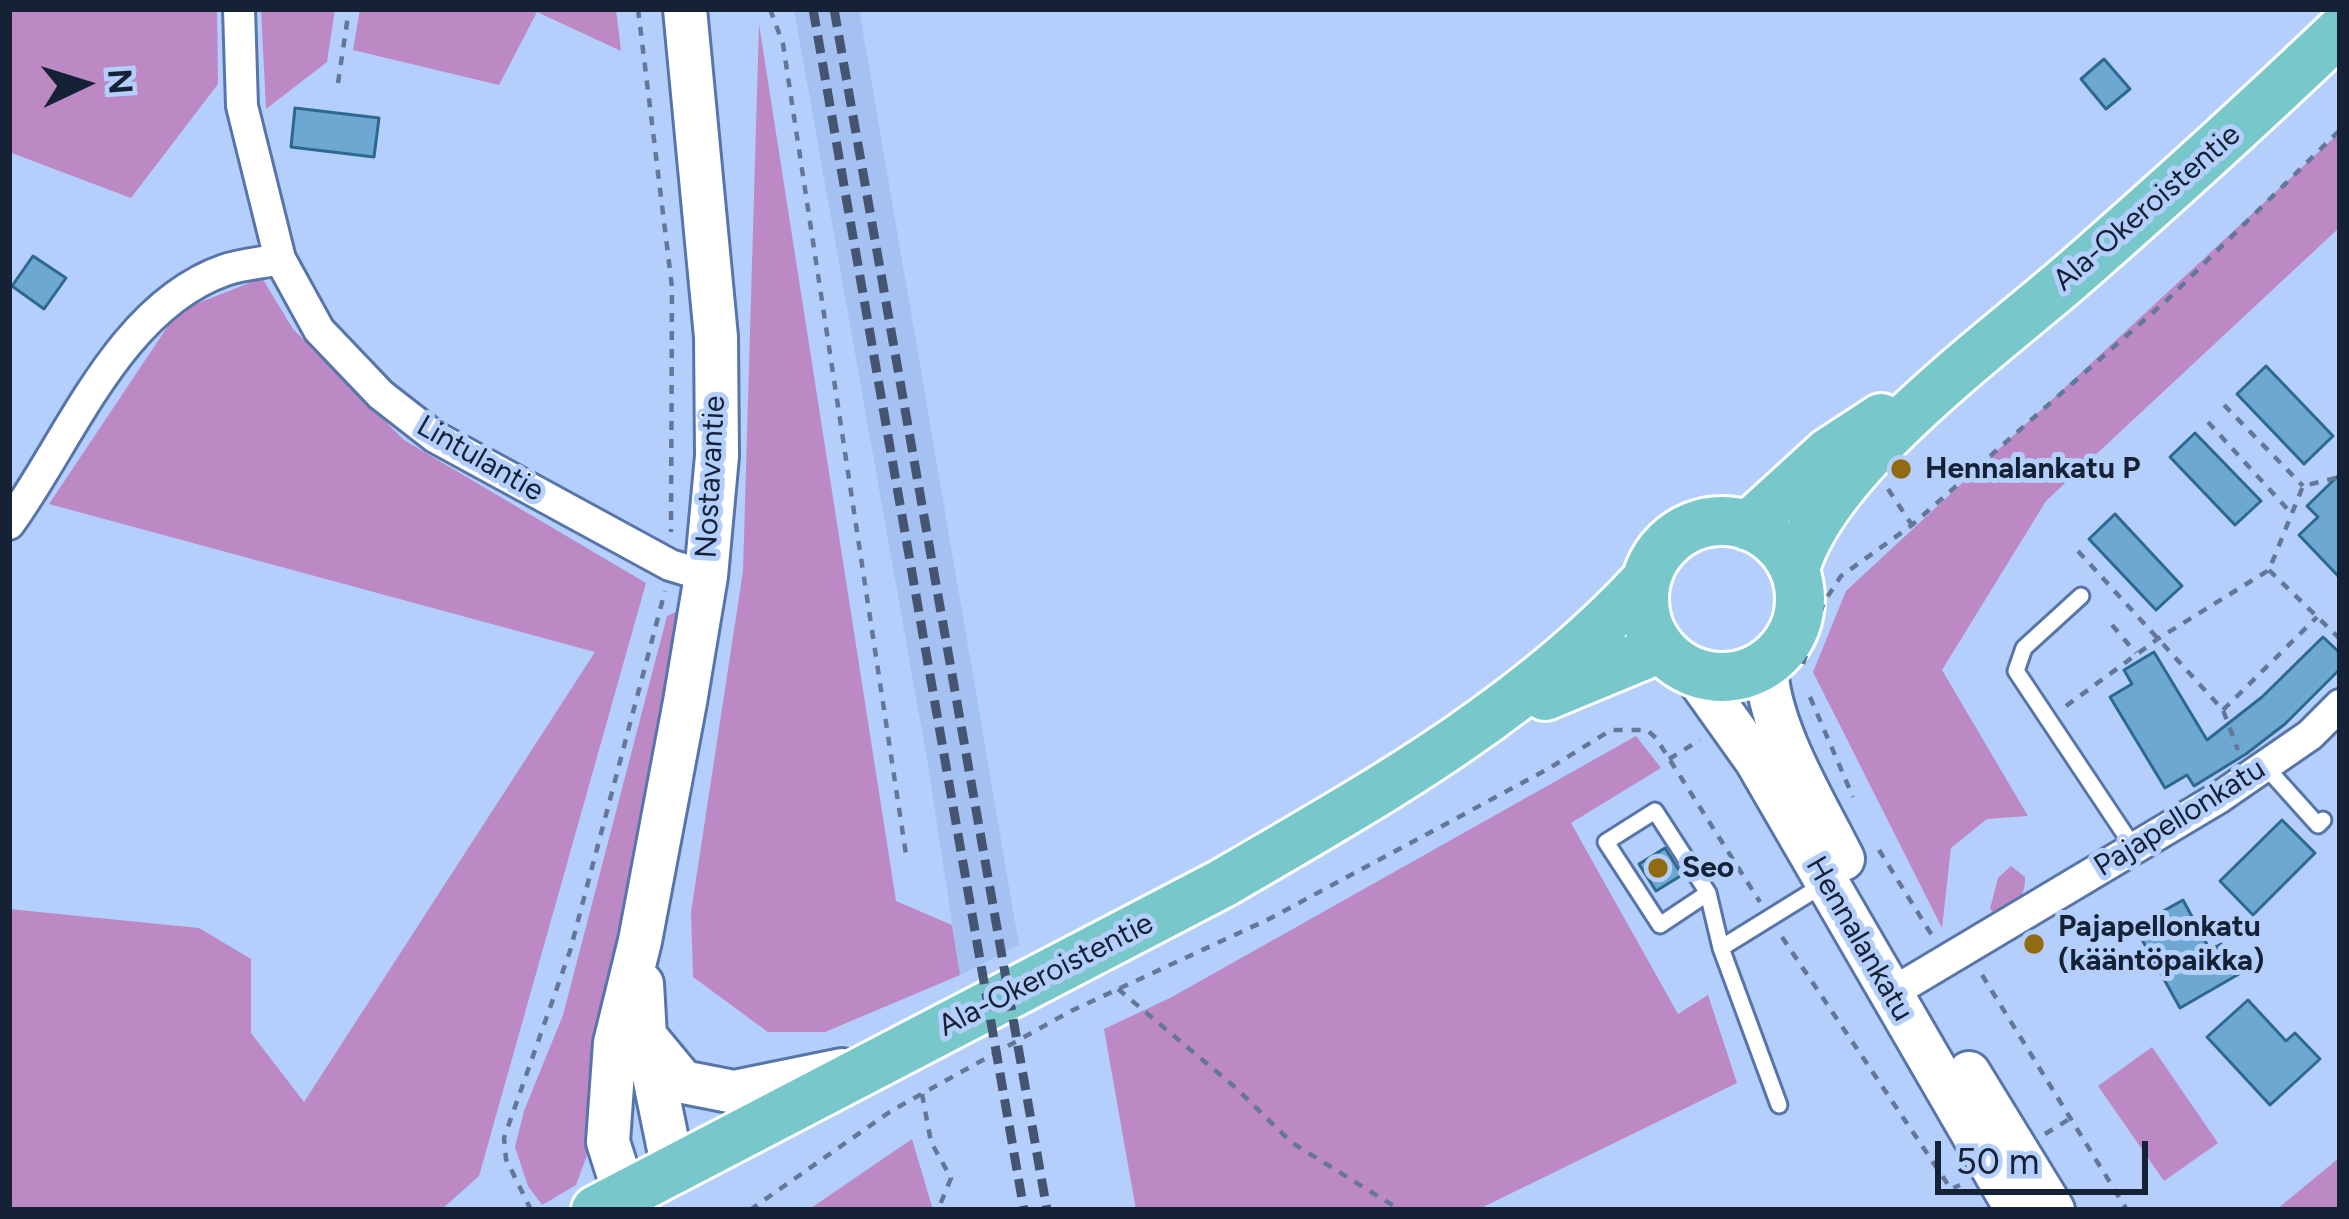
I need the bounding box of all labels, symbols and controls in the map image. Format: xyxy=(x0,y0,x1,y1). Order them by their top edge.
north arrow xyxy=(24,24,144,144)
text: N xyxy=(100,67,141,96)
street label: Ala-Okeroistentie xyxy=(2046,117,2248,299)
street label: Nostavantie xyxy=(689,395,733,559)
street label: Lintulantie xyxy=(410,408,550,510)
place label: Hennalankatu P xyxy=(1925,451,2140,487)
marker: Hennalankatu P xyxy=(1888,456,1914,482)
street label: Pajapellonkatu xyxy=(2088,751,2272,885)
place label: Seo xyxy=(1682,850,1734,886)
street label: Hennalankatu xyxy=(1797,850,1921,1028)
marker: Seo xyxy=(1645,855,1671,881)
street label: Ala-Okeroistentie xyxy=(933,905,1159,1045)
place label: Pajapellonkatu (kääntöpaikka) xyxy=(2058,909,2264,980)
marker: Pajapellonkatu (kääntöpaikka) xyxy=(2021,931,2047,957)
scale bar xyxy=(1941,1117,2154,1191)
text: 50 m xyxy=(1956,1140,2039,1183)

